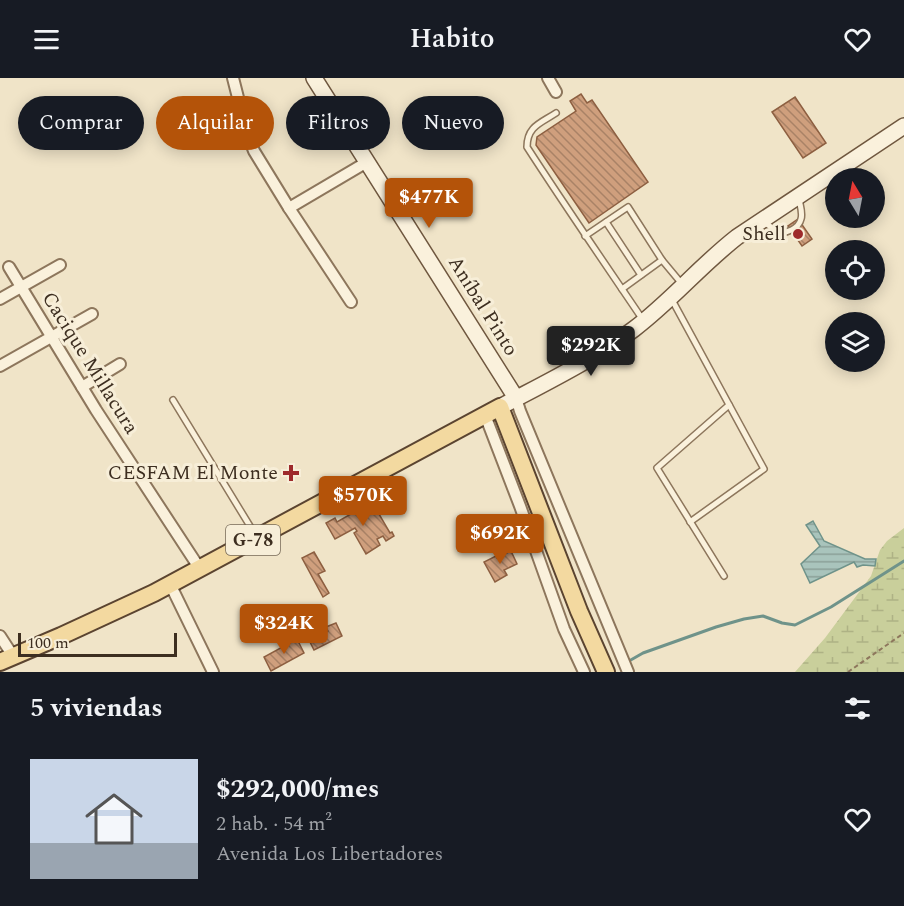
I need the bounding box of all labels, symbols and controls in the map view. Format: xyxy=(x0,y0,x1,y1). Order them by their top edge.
text: Habito xyxy=(410,18,494,60)
icon: menu xyxy=(30,23,63,56)
icon: heart xyxy=(841,23,874,56)
chip: Comprar xyxy=(18,96,144,150)
chip: Alquilar xyxy=(156,96,274,150)
chip: Filtros xyxy=(286,96,390,150)
chip: Nuevo xyxy=(402,96,504,150)
north arrow xyxy=(825,168,885,228)
map controls xyxy=(825,168,885,372)
pin: $477K xyxy=(387,178,471,229)
text: $477K xyxy=(399,182,459,212)
place label: Shell xyxy=(742,219,786,249)
marker: Shell xyxy=(791,227,805,241)
button: locate xyxy=(825,240,885,300)
street label: Aníbal Pinto xyxy=(440,250,526,362)
street label: Cacique Millacura xyxy=(34,286,146,440)
button: layers xyxy=(825,312,885,372)
pin: $292K xyxy=(549,326,633,377)
text: $292K xyxy=(561,330,621,360)
place label: CESFAM El Monte xyxy=(108,458,278,488)
marker: CESFAM El Monte xyxy=(282,464,300,482)
pin: $570K xyxy=(321,476,405,527)
text: $570K xyxy=(333,480,393,510)
pin: $692K xyxy=(458,514,542,565)
text: $692K xyxy=(470,518,530,548)
road number: G-78 xyxy=(226,525,280,555)
pin: $324K xyxy=(242,604,326,655)
text: $324K xyxy=(254,608,314,638)
scale bar xyxy=(18,630,177,658)
text: 100 m xyxy=(27,631,69,655)
text: 5 viviendas xyxy=(30,688,163,728)
icon: filters xyxy=(841,692,874,725)
text: $292,000/mes xyxy=(216,769,379,809)
icon: home xyxy=(78,783,150,855)
icon: heart xyxy=(841,803,874,836)
text: 2 hab. · 54 m² xyxy=(216,809,332,839)
text: Avenida Los Libertadores xyxy=(216,839,443,869)

